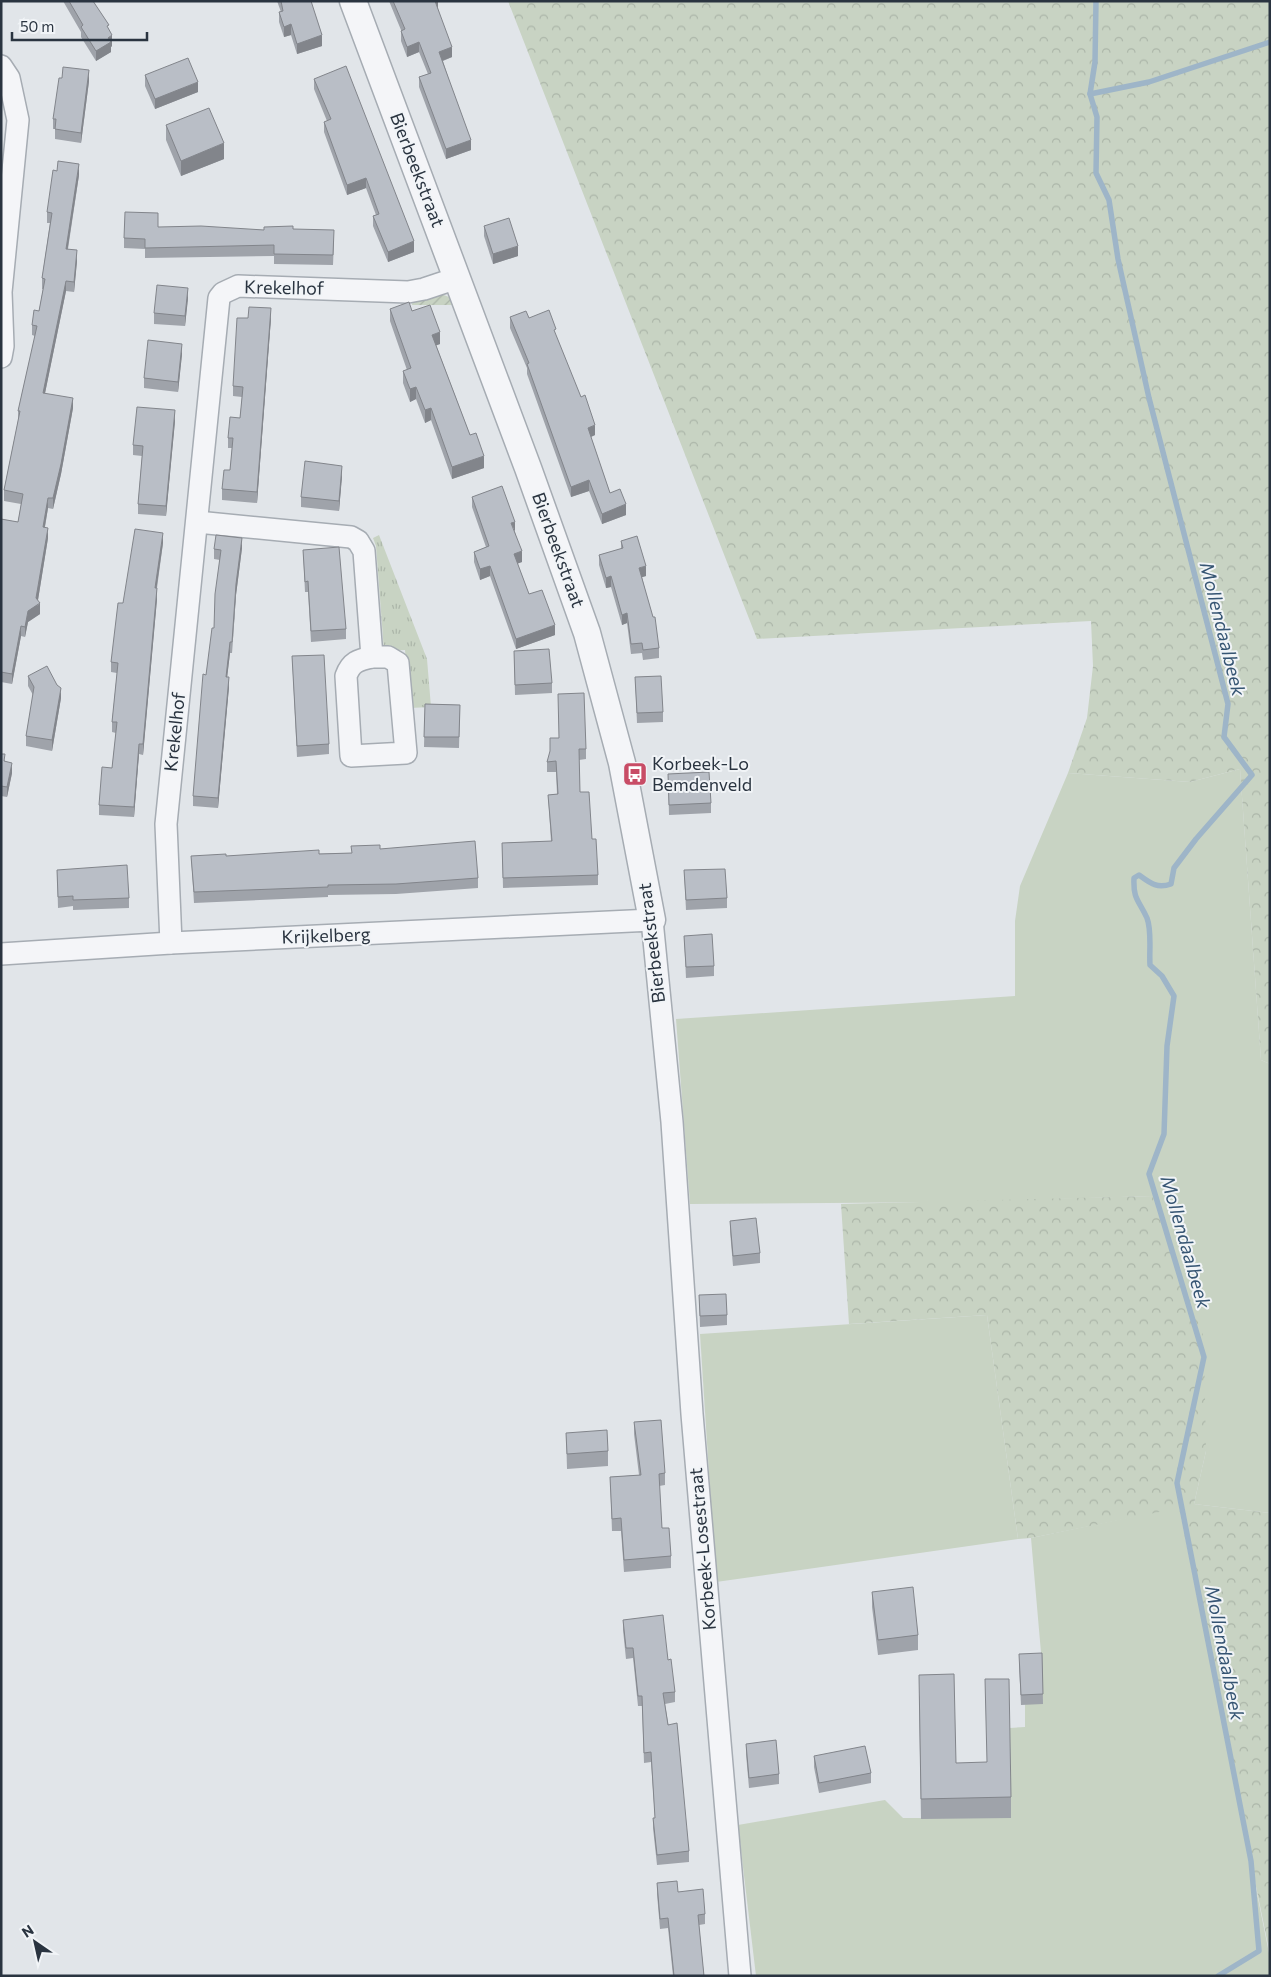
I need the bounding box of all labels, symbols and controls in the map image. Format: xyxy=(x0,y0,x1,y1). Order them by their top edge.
scale bar xyxy=(12,10,148,42)
text: 50 m xyxy=(20,17,54,35)
street label: Bierbeekstraat xyxy=(386,109,450,230)
street label: Krekelhof xyxy=(244,275,325,299)
street label: Bierbeekstraat xyxy=(528,489,590,610)
water label: Mollendaalbeek xyxy=(1196,559,1251,699)
street label: Krekelhof xyxy=(159,690,189,773)
place label: Korbeek-Lo Bemdenveld xyxy=(652,752,752,795)
bus stop icon: Korbeek-Lo Bemdenveld xyxy=(622,761,648,787)
street label: Bierbeekstraat xyxy=(633,882,669,1005)
street label: Krijkelberg xyxy=(281,922,371,948)
water label: Mollendaalbeek xyxy=(1157,1173,1217,1312)
street label: Korbeek-Losestraat xyxy=(684,1467,720,1631)
water label: Mollendaalbeek xyxy=(1201,1583,1250,1723)
north arrow xyxy=(10,1917,60,1967)
text: N xyxy=(18,1921,37,1941)

